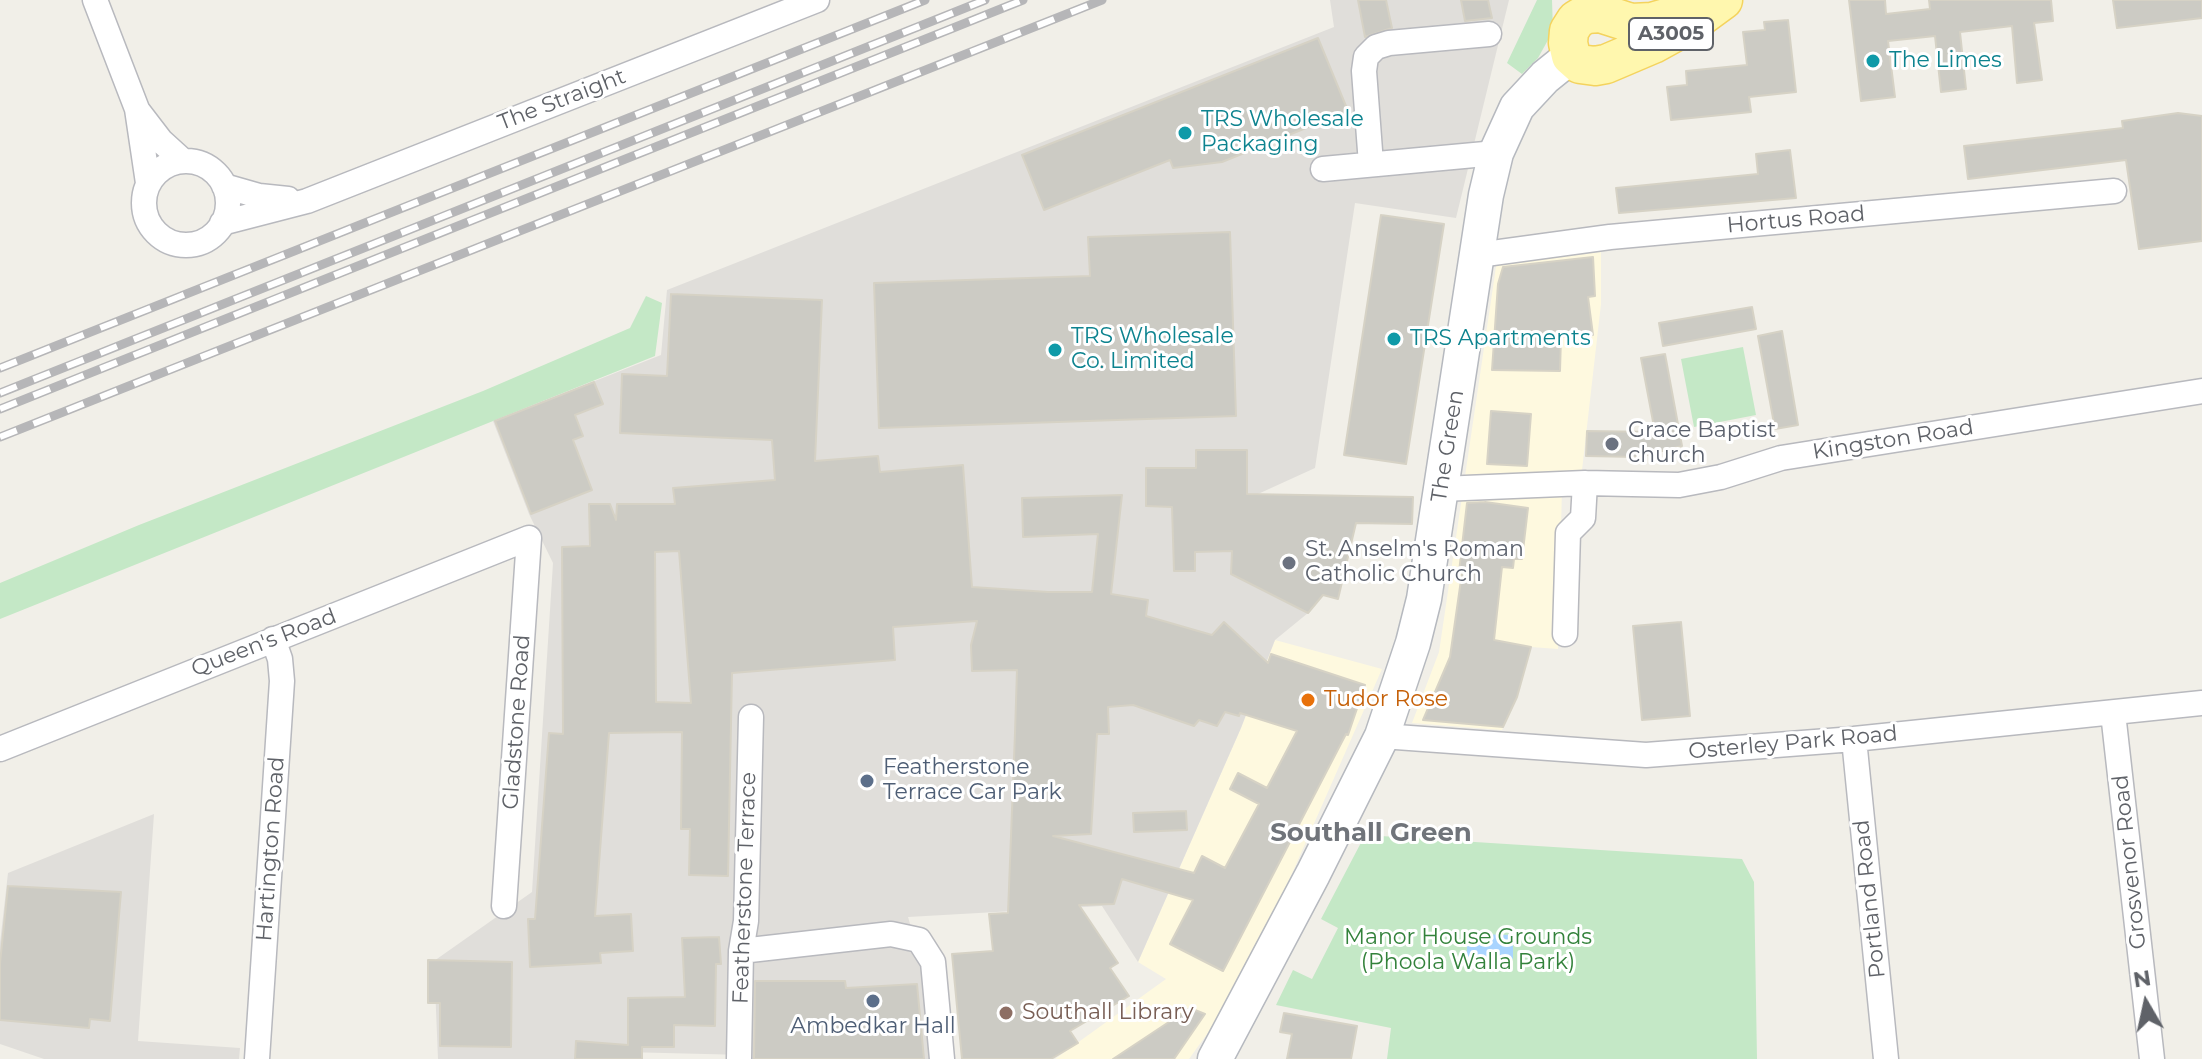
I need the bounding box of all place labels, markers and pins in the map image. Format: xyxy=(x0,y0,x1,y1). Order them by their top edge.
place label: The Limes xyxy=(1889,48,2002,74)
marker: The Limes xyxy=(1864,52,1882,70)
place label: TRS Wholesale Packaging xyxy=(1201,107,1364,158)
marker: TRS Wholesale Packaging xyxy=(1176,124,1194,142)
place label: TRS Wholesale Co. Limited xyxy=(1071,324,1234,376)
place label: TRS Apartments xyxy=(1410,326,1591,352)
marker: TRS Apartments xyxy=(1385,330,1403,348)
marker: TRS Wholesale Co. Limited xyxy=(1046,341,1064,359)
place label: Grace Baptist church xyxy=(1628,418,1776,470)
marker: Grace Baptist church xyxy=(1603,435,1621,453)
place label: St. Anselm's Roman Catholic Church xyxy=(1305,537,1524,588)
marker: St. Anselm's Roman Catholic Church xyxy=(1280,554,1298,572)
place label: Tudor Rose xyxy=(1324,687,1448,713)
marker: Tudor Rose xyxy=(1299,691,1317,709)
place label: Featherstone Terrace Car Park xyxy=(883,755,1062,806)
marker: Featherstone Terrace Car Park xyxy=(858,772,876,790)
marker: Ambedkar Hall xyxy=(864,992,882,1010)
place label: Southall Library xyxy=(1022,1000,1194,1026)
marker: Southall Library xyxy=(997,1004,1015,1022)
place label: Ambedkar Hall xyxy=(790,1014,956,1040)

